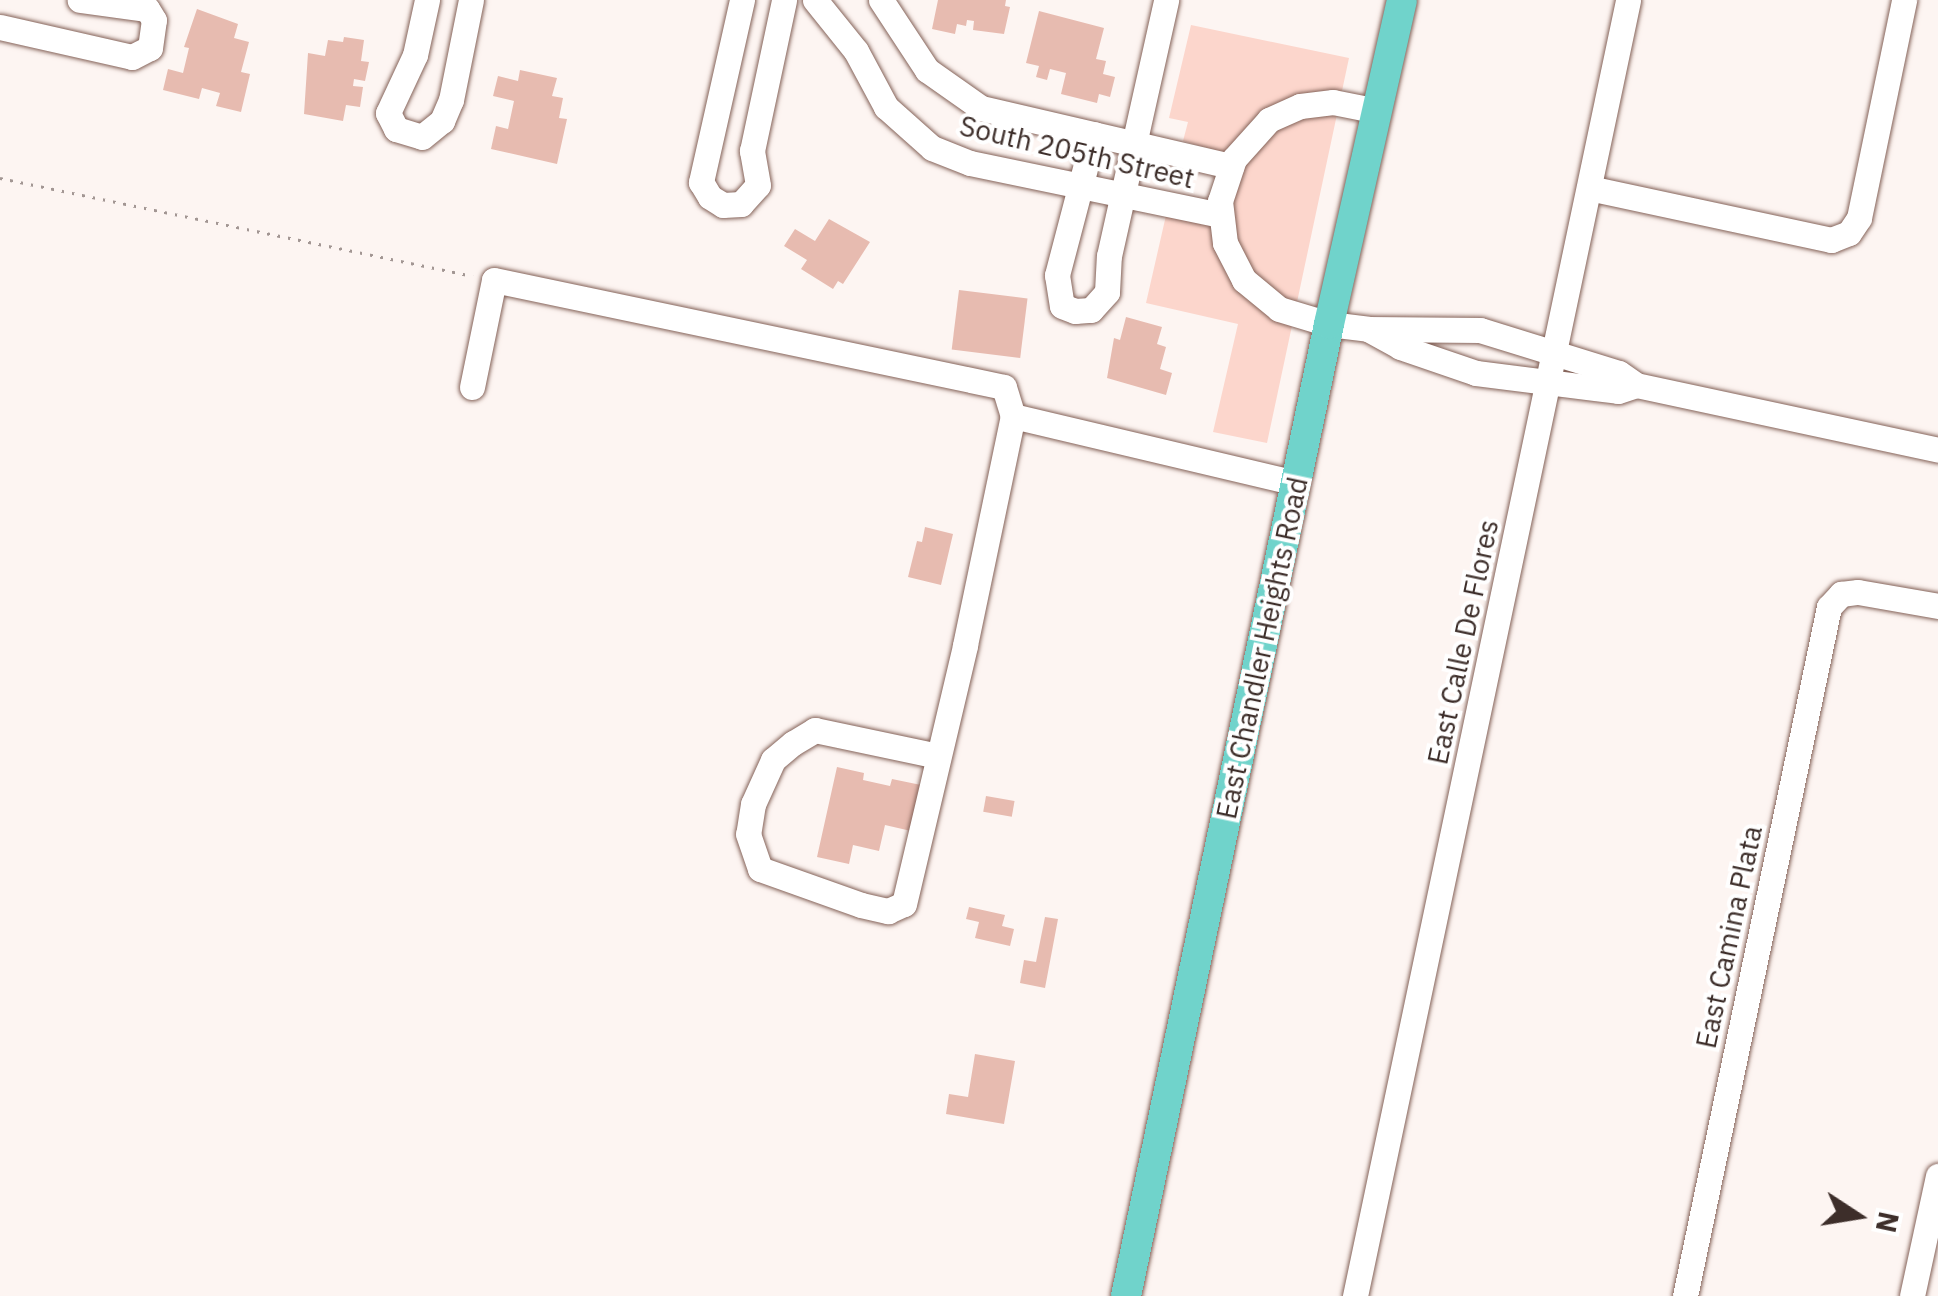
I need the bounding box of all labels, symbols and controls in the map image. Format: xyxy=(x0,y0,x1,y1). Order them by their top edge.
street label: South 205th Street xyxy=(956,109,1198,195)
street label: East Chandler Heights Road xyxy=(1209,474,1315,822)
street label: East Calle De Flores xyxy=(1421,517,1505,767)
street label: East Camina Plata xyxy=(1689,823,1769,1051)
north arrow xyxy=(1808,1166,1908,1266)
text: N xyxy=(1868,1209,1908,1236)

